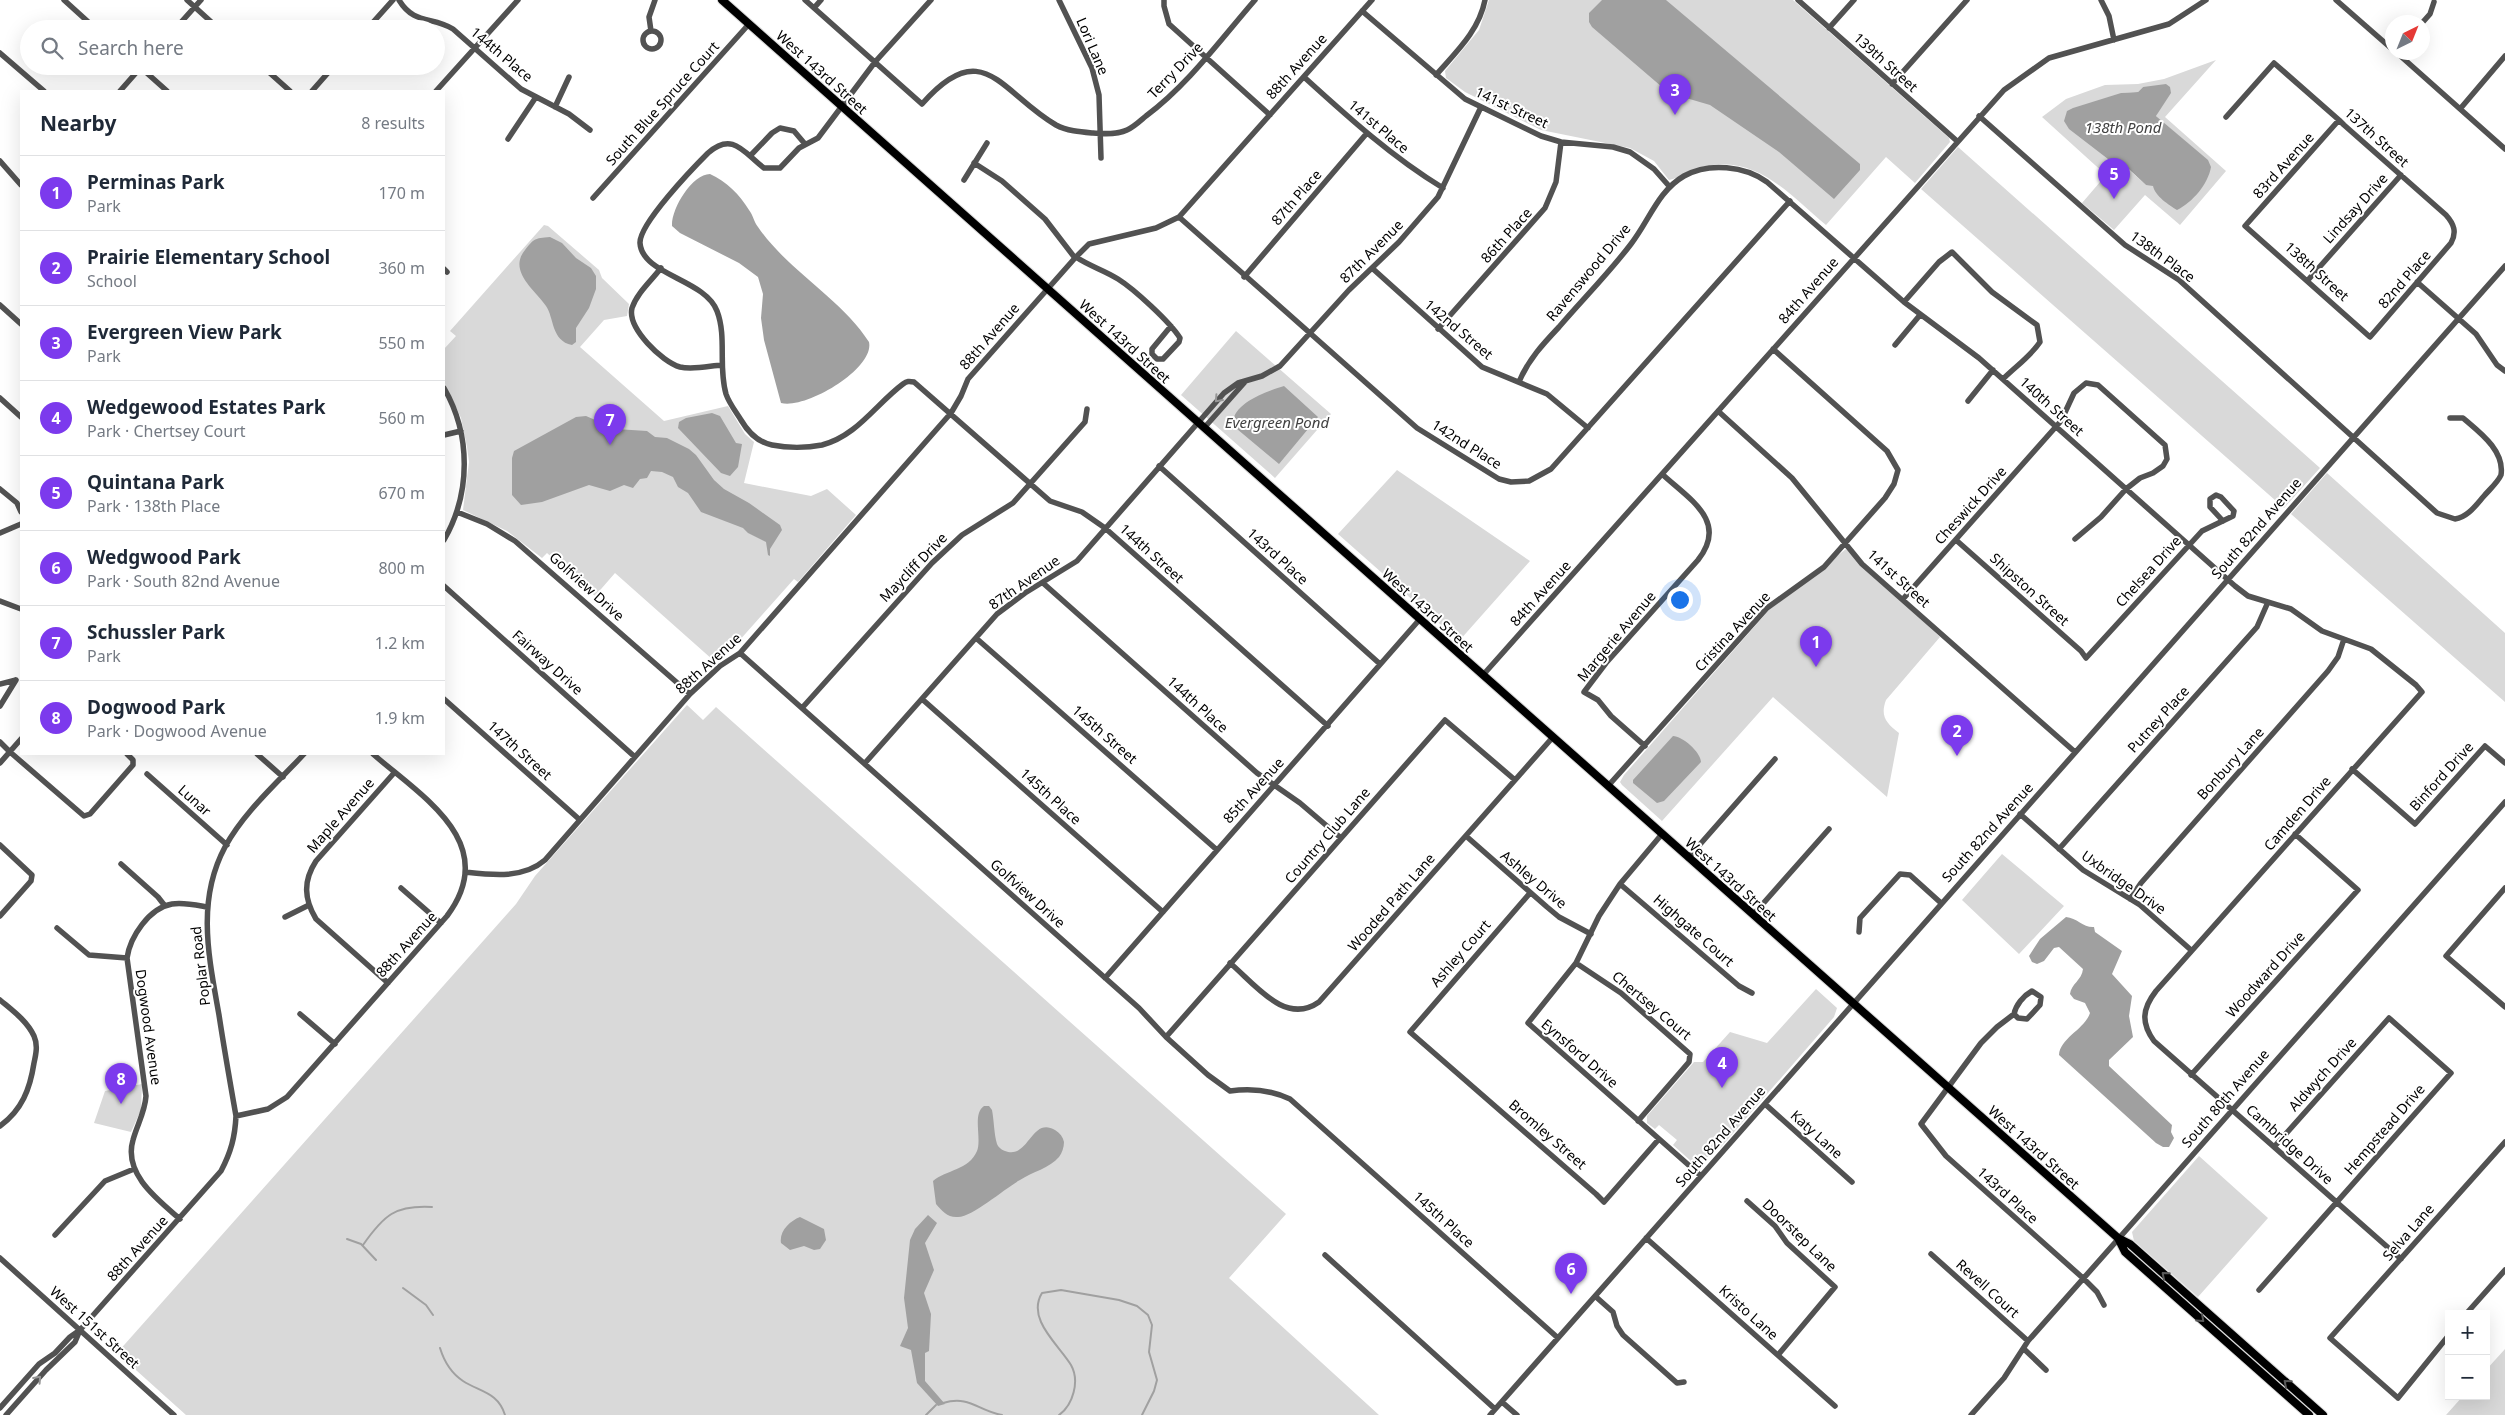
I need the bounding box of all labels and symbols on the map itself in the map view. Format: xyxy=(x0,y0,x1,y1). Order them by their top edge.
street label: Lori Lane xyxy=(1072,14,1114,78)
north arrow xyxy=(2385,15,2430,60)
street label: 144th Place xyxy=(467,22,537,86)
street label: West 143rd Street xyxy=(772,26,872,118)
street label: 139th Street xyxy=(1850,28,1922,96)
street label: 88th Avenue xyxy=(1261,29,1331,103)
street label: South Blue Spruce Court xyxy=(601,37,723,169)
street label: Terry Drive xyxy=(1143,38,1207,102)
pin: 3 xyxy=(1659,74,1691,115)
street label: 141st Street xyxy=(1472,82,1552,132)
street label: 141st Place xyxy=(1345,95,1414,157)
street label: 137th Street xyxy=(2341,103,2413,171)
water label: 138th Pond xyxy=(2085,117,2162,137)
street label: 83rd Avenue xyxy=(2248,128,2318,202)
pin: 5 xyxy=(2098,158,2130,199)
street label: 87th Place xyxy=(1267,165,1326,229)
street label: Lindsay Drive xyxy=(2318,169,2392,247)
street label: 86th Place xyxy=(1476,203,1536,267)
street label: 87th Avenue xyxy=(1335,215,1407,287)
street label: Ravenswood Drive xyxy=(1542,219,1634,325)
street label: 138th Place xyxy=(2127,226,2199,286)
street label: 138th Street xyxy=(2281,237,2353,305)
street label: 82nd Place xyxy=(2373,246,2435,312)
street label: 84th Avenue xyxy=(1774,253,1842,327)
street label: West 143rd Street xyxy=(1075,295,1175,387)
street label: 142nd Street xyxy=(1421,295,1497,363)
street label: 88th Avenue xyxy=(955,299,1023,373)
street label: 140th Street xyxy=(2016,372,2088,440)
one-way arrow xyxy=(1215,393,1224,402)
pin: 7 xyxy=(594,404,626,445)
water label: Evergreen Pond xyxy=(1225,412,1329,432)
street label: 142nd Place xyxy=(1428,415,1506,473)
street label: Cheswick Drive xyxy=(1930,462,2010,548)
street label: South 82nd Avenue xyxy=(2207,473,2305,583)
street label: 144th Street xyxy=(1116,519,1188,587)
street label: 143rd Place xyxy=(1243,523,1313,589)
street label: Maycliff Drive xyxy=(875,528,951,606)
street label: Chelsea Drive xyxy=(2111,531,2185,611)
street label: 141st Street xyxy=(1863,545,1935,611)
street label: Golfview Drive xyxy=(545,547,629,625)
street label: Shipston Street xyxy=(1986,548,2074,630)
street label: 87th Avenue xyxy=(985,550,1063,613)
street label: 84th Avenue xyxy=(1505,556,1575,630)
street label: West 143rd Street xyxy=(1378,564,1478,656)
street label: Margerie Avenue xyxy=(1572,587,1660,685)
your location xyxy=(1667,587,1693,613)
street label: Cristina Avenue xyxy=(1690,587,1774,675)
street label: Fairway Drive xyxy=(509,625,587,699)
pin: 1 xyxy=(1800,626,1832,667)
street label: 88th Avenue xyxy=(671,628,745,698)
street label: 144th Place xyxy=(1163,672,1233,737)
street label: Putney Place xyxy=(2123,681,2193,756)
street label: 145th Street xyxy=(1068,700,1142,768)
pin: 2 xyxy=(1941,715,1973,756)
street label: 147th Street xyxy=(484,716,556,784)
street label: Bonbury Lane xyxy=(2192,722,2268,803)
street label: Binford Drive xyxy=(2405,737,2477,815)
street label: 85th Avenue xyxy=(1218,753,1288,827)
street label: 145th Place xyxy=(1016,764,1086,829)
street label: Camden Drive xyxy=(2259,772,2335,854)
street label: Maple Avenue xyxy=(302,773,378,857)
street label: South 82nd Avenue xyxy=(1937,778,2037,886)
street label: Lunar xyxy=(174,780,216,820)
street label: Country Club Lane xyxy=(1280,783,1374,887)
street label: West 143rd Street xyxy=(1681,833,1781,925)
street label: Ashley Drive xyxy=(1497,846,1571,912)
street label: Uxbridge Drive xyxy=(2078,846,2170,918)
street label: Wooded Path Lane xyxy=(1343,849,1439,955)
street label: Golfview Drive xyxy=(986,854,1070,932)
street label: Highgate Court xyxy=(1650,890,1738,970)
street label: 88th Avenue xyxy=(371,907,441,981)
street label: Ashley Court xyxy=(1426,915,1494,991)
street label: Poplar Road xyxy=(186,925,214,1007)
street label: Woodward Drive xyxy=(2221,927,2309,1021)
street label: Chertsey Court xyxy=(1608,966,1696,1044)
street label: Dogwood Avenue xyxy=(131,968,167,1086)
street label: Eynsford Drive xyxy=(1538,1014,1623,1092)
street label: Aldwych Drive xyxy=(2284,1033,2360,1115)
street label: South 80th Avenue xyxy=(2177,1045,2273,1151)
pin: 4 xyxy=(1706,1047,1738,1088)
pin: 8 xyxy=(105,1063,137,1104)
street label: Hempstead Drive xyxy=(2339,1080,2429,1178)
street label: South 82nd Avenue xyxy=(1671,1081,1769,1191)
street label: Bromley Street xyxy=(1505,1095,1591,1173)
street label: Cambridge Drive xyxy=(2242,1100,2338,1188)
street label: West 143rd Street xyxy=(1984,1101,2084,1193)
street label: Katy Lane xyxy=(1787,1105,1847,1163)
street label: 143rd Place xyxy=(1973,1162,2043,1228)
street label: 145th Place xyxy=(1409,1187,1479,1252)
street label: Doorstep Lane xyxy=(1759,1195,1841,1275)
street label: Selva Lane xyxy=(2378,1199,2438,1264)
street label: 88th Avenue xyxy=(102,1211,172,1285)
pin: 6 xyxy=(1555,1253,1587,1294)
street label: Revell Court xyxy=(1952,1255,2024,1321)
one-way arrow xyxy=(2162,1272,2171,1281)
street label: Kristo Lane xyxy=(1715,1280,1783,1344)
street label: West 151st Street xyxy=(46,1282,144,1372)
one-way arrow xyxy=(2195,1314,2204,1323)
one-way arrow xyxy=(32,1375,41,1384)
one-way arrow xyxy=(2283,1380,2292,1389)

